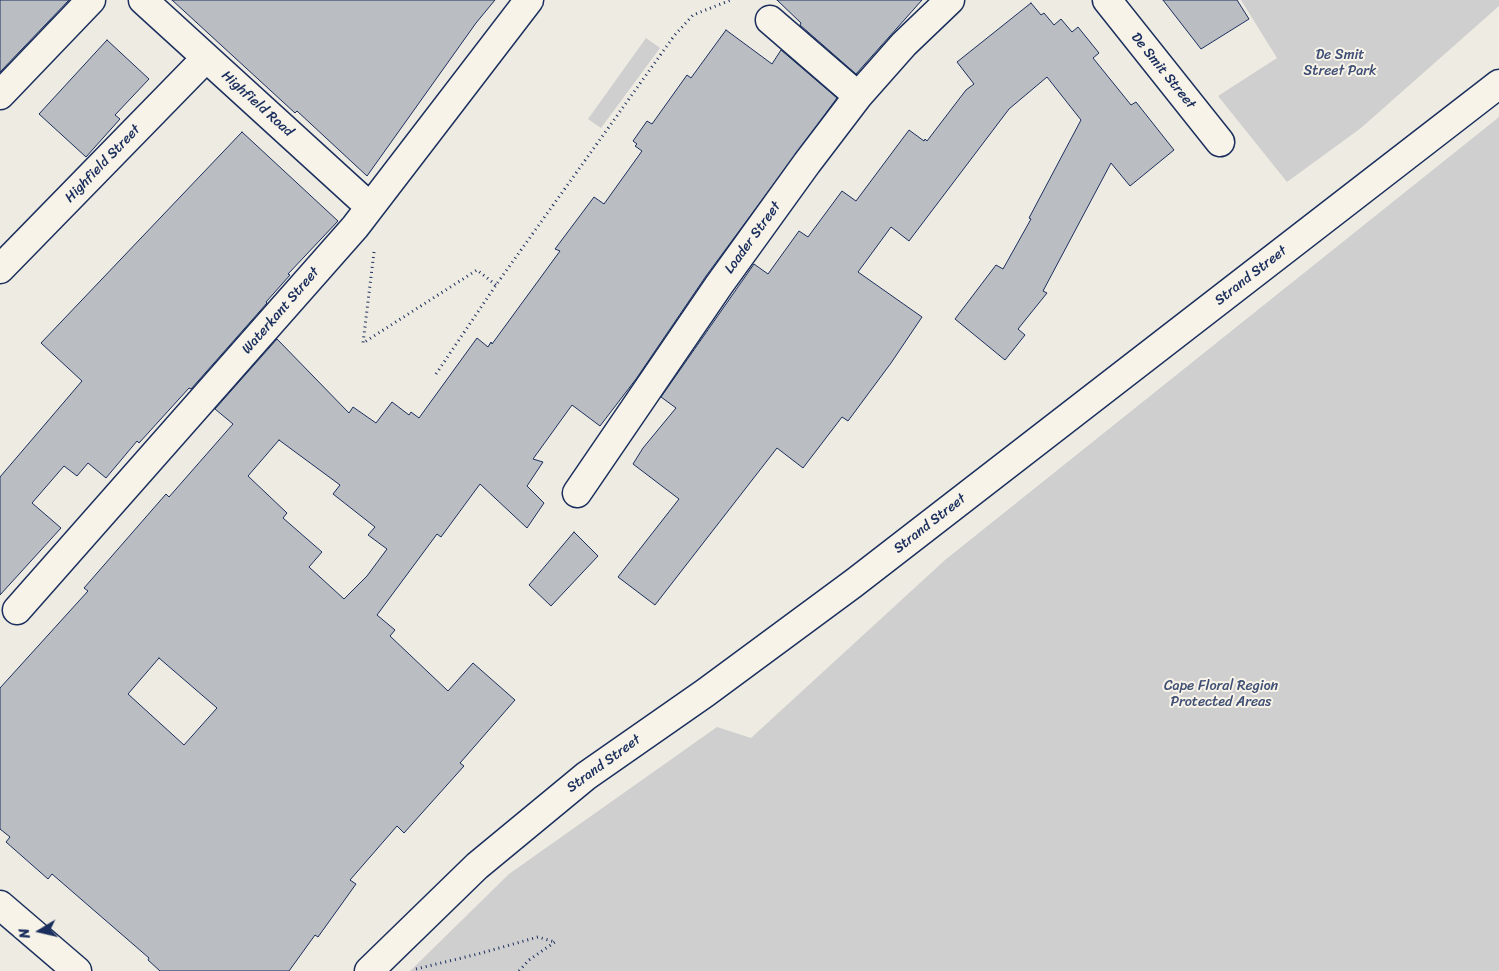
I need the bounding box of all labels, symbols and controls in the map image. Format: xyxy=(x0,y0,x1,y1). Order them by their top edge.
street label: De Smit Street xyxy=(1127,30,1199,112)
park label: De Smit Street Park xyxy=(1303,47,1377,80)
street label: Highfield Road xyxy=(218,67,296,141)
street label: Highfield Street xyxy=(62,122,144,206)
street label: Loader Street xyxy=(721,199,785,277)
street label: Strand Street xyxy=(1212,243,1290,309)
street label: Waterkant Street xyxy=(239,264,323,358)
street label: Strand Street xyxy=(891,491,969,557)
park label: Cape Floral Region Protected Areas xyxy=(1164,678,1278,710)
street label: Strand Street xyxy=(564,732,644,796)
north arrow xyxy=(15,906,65,956)
text: N xyxy=(12,927,38,940)

